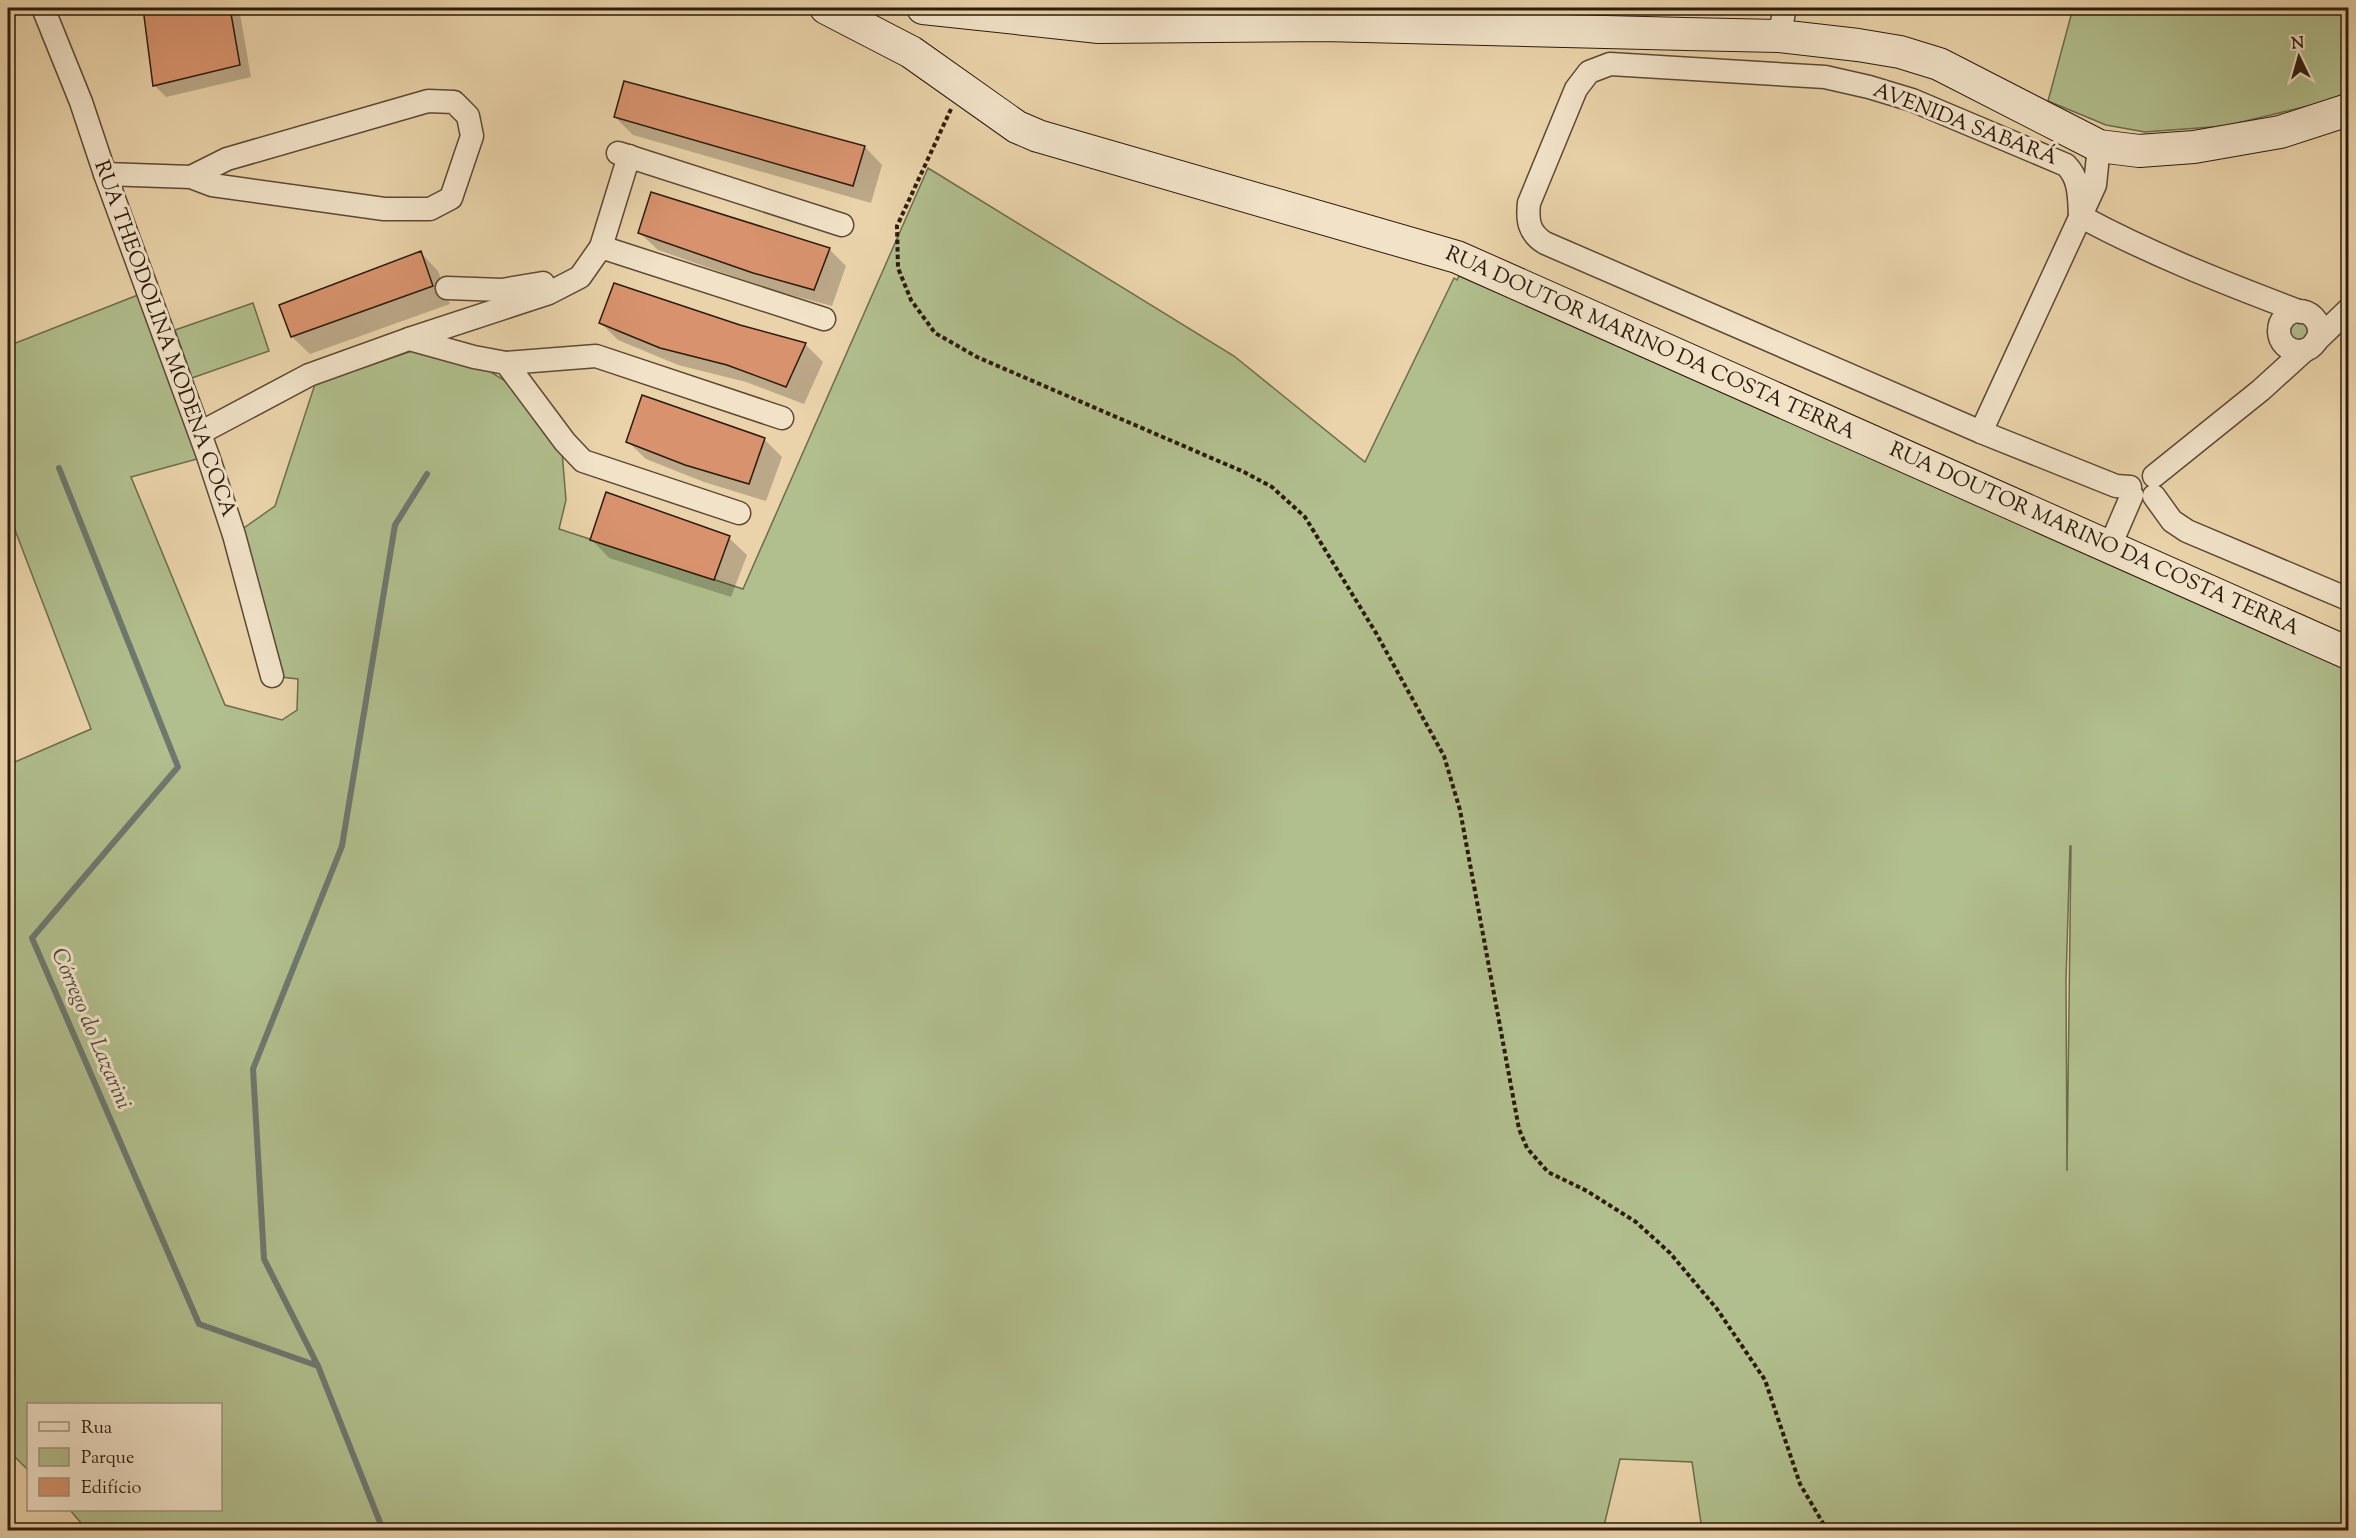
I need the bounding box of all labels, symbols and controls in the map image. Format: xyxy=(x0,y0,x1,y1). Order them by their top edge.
north arrow xyxy=(2269,27,2329,87)
text: N xyxy=(2291,33,2305,57)
street label: AVENIDA SABARÁ xyxy=(1868,76,2062,174)
street label: RUA THEODOLINA MODENA COCA xyxy=(85,157,243,521)
street label: RUA DOUTOR MARINO DA COSTA TERRA xyxy=(1440,240,1860,448)
street label: RUA DOUTOR MARINO DA COSTA TERRA xyxy=(1884,436,2304,644)
water label: Córrego do Lazarini xyxy=(42,943,138,1115)
legend xyxy=(27,1403,222,1511)
text: Rua xyxy=(81,1416,112,1442)
text: Parque xyxy=(81,1446,134,1472)
text: Edifício xyxy=(81,1476,142,1502)

